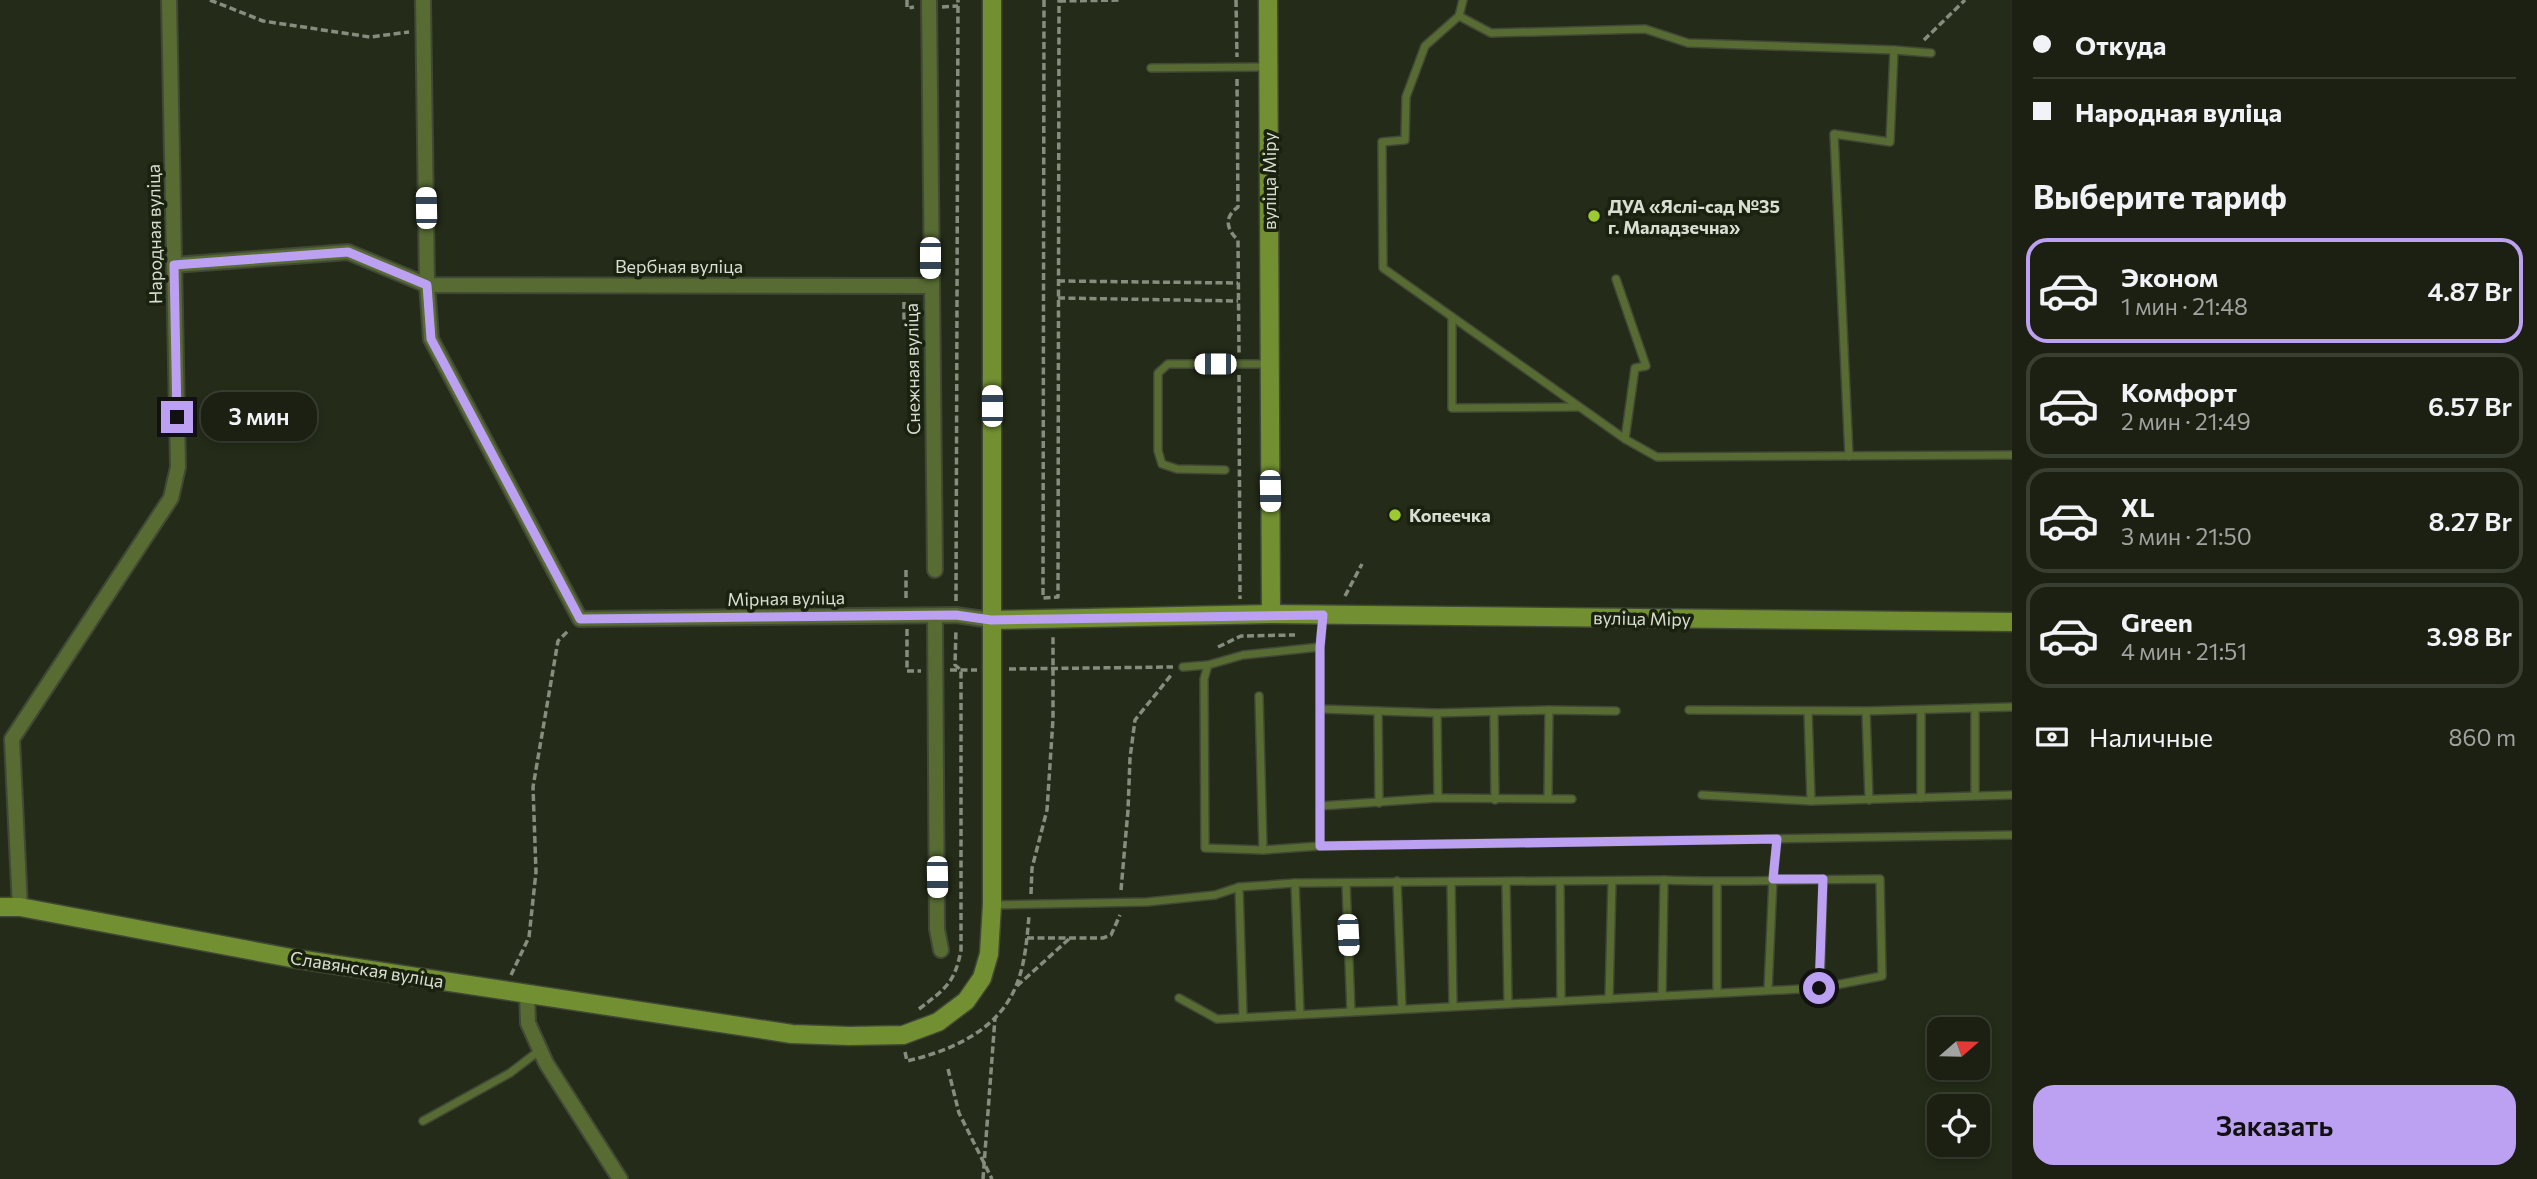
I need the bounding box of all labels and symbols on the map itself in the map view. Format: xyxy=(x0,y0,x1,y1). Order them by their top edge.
street label: вуліца Міру xyxy=(1258,132,1280,230)
street label: Народная вуліца xyxy=(142,164,166,304)
car xyxy=(416,187,437,229)
place label: ДУА «Яслі-сад №35 г. Маладзечна» xyxy=(1608,195,1780,238)
marker: ДУА «Яслі-сад №35 г. Маладзечна» xyxy=(1586,208,1602,224)
car xyxy=(920,237,941,279)
street label: Вербная вуліца xyxy=(615,255,743,277)
street label: Снежная вуліца xyxy=(900,303,924,435)
car xyxy=(1195,354,1237,375)
car xyxy=(982,385,1003,427)
callout: 3 мин xyxy=(202,392,317,442)
route end xyxy=(161,401,193,433)
car xyxy=(1260,470,1281,512)
place label: Копеечка xyxy=(1409,504,1491,526)
marker: Копеечка xyxy=(1387,507,1403,523)
street label: Мірная вуліца xyxy=(727,586,845,610)
street label: вуліца Міру xyxy=(1593,606,1691,630)
car xyxy=(927,856,948,898)
car xyxy=(1337,913,1360,957)
street label: Славянская вуліца xyxy=(289,946,445,992)
route start xyxy=(1803,972,1835,1004)
north arrow xyxy=(1927,1017,1990,1080)

